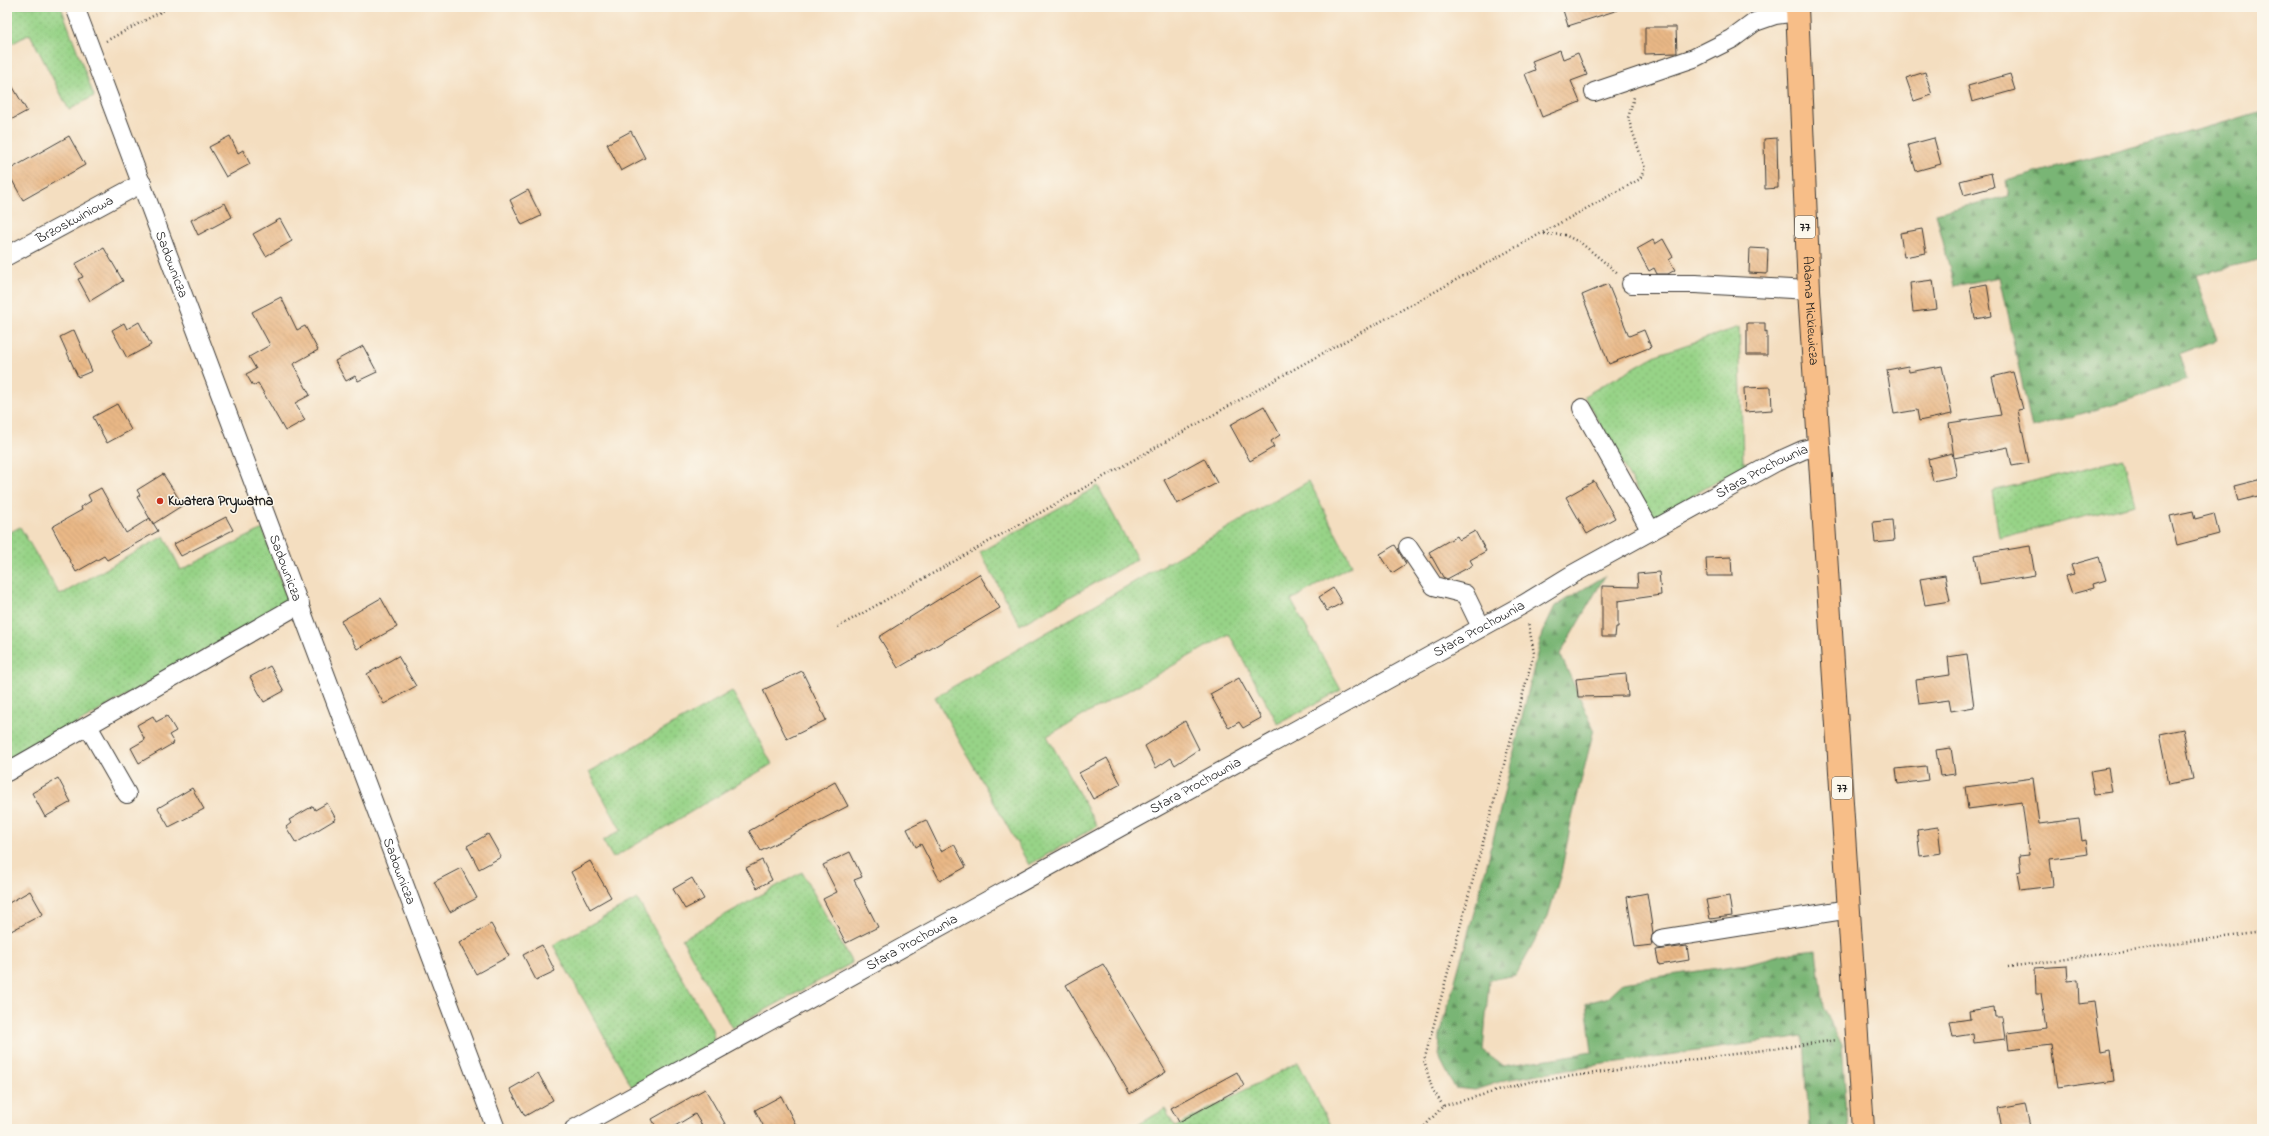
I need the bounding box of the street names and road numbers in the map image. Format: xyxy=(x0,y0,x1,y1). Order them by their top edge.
street label: Brzoskwiniowa xyxy=(31,190,117,249)
road number: 77 xyxy=(1795,216,1815,238)
street label: Sadownicza xyxy=(149,228,194,301)
street label: Adama Mickiewicza xyxy=(1797,256,1824,366)
street label: Stara Prochownia xyxy=(1712,439,1810,504)
street label: Sadownicza xyxy=(263,531,308,604)
street label: Stara Prochownia xyxy=(1429,595,1529,663)
street label: Stara Prochownia xyxy=(1146,752,1245,819)
road number: 77 xyxy=(1832,777,1852,799)
street label: Sadownicza xyxy=(377,835,421,908)
street label: Stara Prochownia xyxy=(862,908,962,976)

